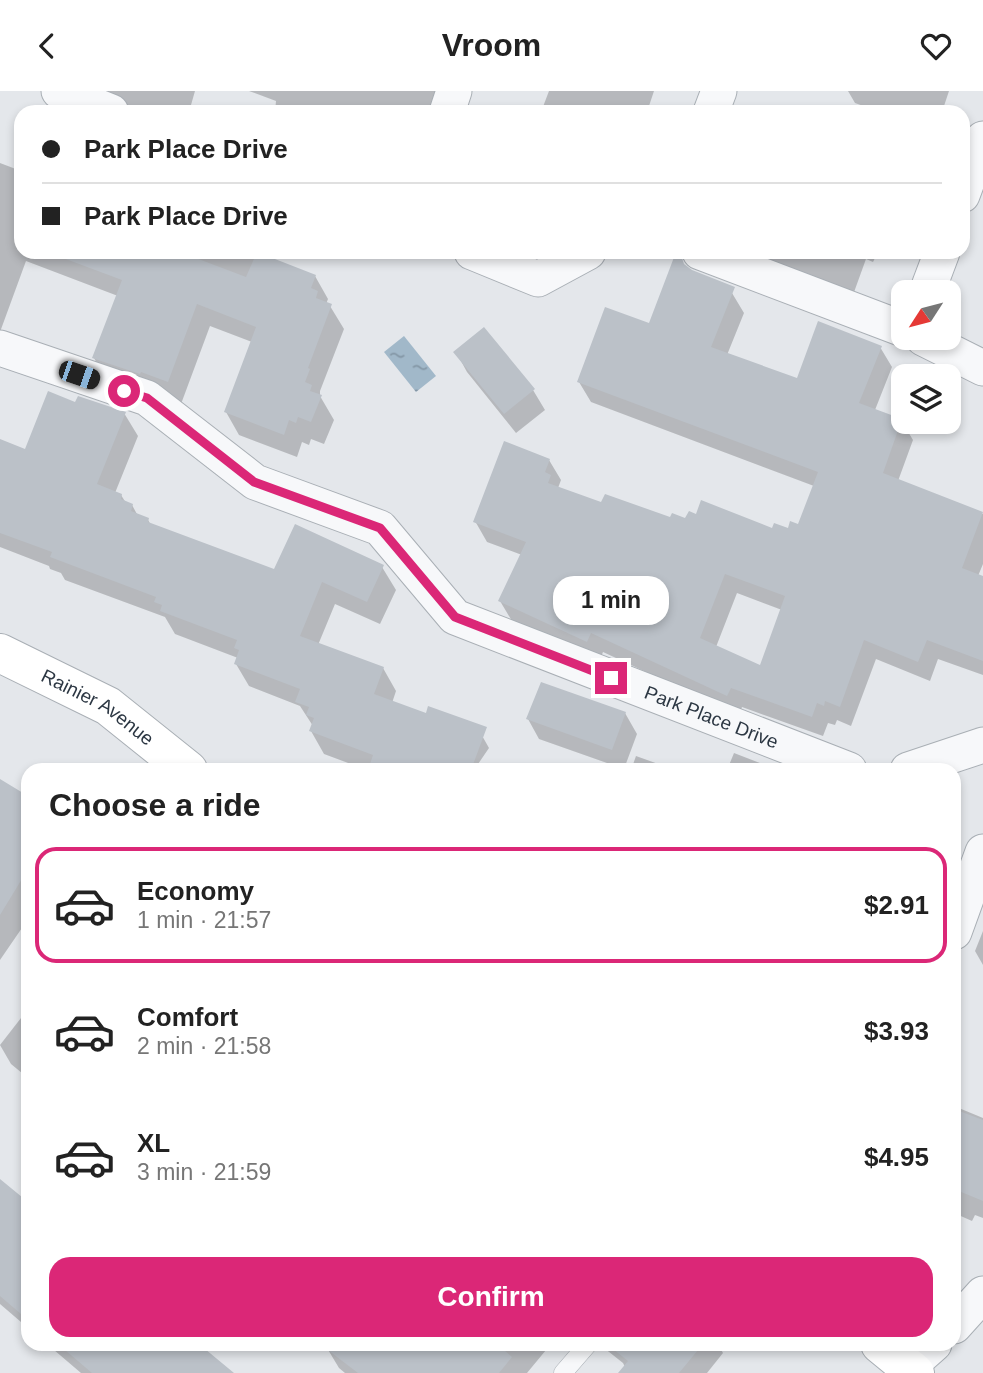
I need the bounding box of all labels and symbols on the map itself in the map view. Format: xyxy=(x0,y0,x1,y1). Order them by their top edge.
north arrow xyxy=(891,280,961,350)
car xyxy=(56,358,103,392)
route start xyxy=(108,375,140,407)
callout: 1 min xyxy=(553,577,669,625)
route end xyxy=(595,662,627,694)
street label: Rainier Avenue xyxy=(38,665,158,750)
street label: Park Place Drive xyxy=(642,682,781,753)

